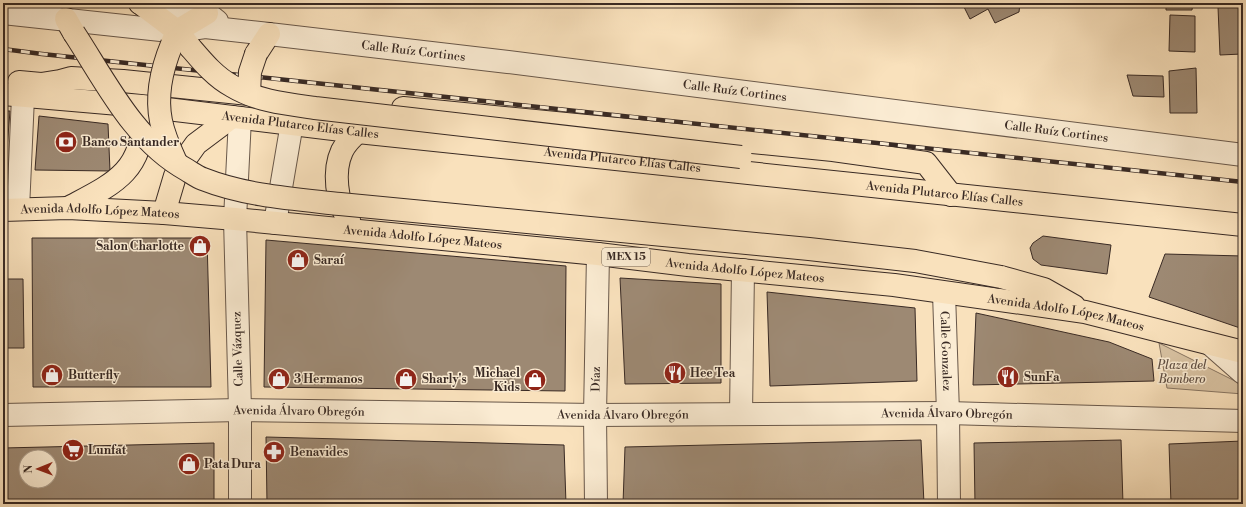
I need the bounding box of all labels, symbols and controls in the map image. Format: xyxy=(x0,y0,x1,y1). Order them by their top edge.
street label: Calle Ruíz Cortines xyxy=(361,37,466,64)
street label: Calle Ruíz Cortines xyxy=(682,77,788,105)
street label: Avenida Plutarco Elías Calles xyxy=(220,108,380,142)
street label: Calle Ruíz Cortines xyxy=(1004,117,1109,145)
bank icon: Banco Santander xyxy=(53,129,79,155)
place label: Banco Santander xyxy=(82,135,179,150)
street label: Avenida Plutarco Elías Calles xyxy=(542,144,702,176)
street label: Avenida Plutarco Elías Calles xyxy=(864,178,1024,209)
street label: Avenida Adolfo López Mateos xyxy=(19,200,180,222)
street label: Avenida Adolfo López Mateos xyxy=(342,222,503,252)
shop icon: Salon Charlotte xyxy=(187,233,213,259)
place label: Salon Charlotte xyxy=(96,239,185,254)
shop icon: Saraí xyxy=(285,247,311,273)
road number: MEX 15 xyxy=(602,248,650,266)
place label: Saraí xyxy=(314,253,345,268)
street label: Avenida Adolfo López Mateos xyxy=(664,255,825,286)
street label: Avenida Adolfo López Mateos xyxy=(986,291,1146,334)
street label: Calle Vázquez xyxy=(229,311,247,387)
street label: Calle Gonzalez xyxy=(937,311,955,391)
park label: Plaza del Bombero xyxy=(1156,358,1207,387)
restaurant icon: Hee Tea xyxy=(662,360,688,386)
shop icon: Butterfly xyxy=(39,362,65,388)
restaurant icon: SunFa xyxy=(995,364,1021,390)
shop icon: 3 Hermanos xyxy=(266,366,292,392)
shop icon: Sharly's xyxy=(393,366,419,392)
place label: Michael Kids xyxy=(475,366,520,395)
street label: Díaz xyxy=(588,366,603,392)
place label: Hee Tea xyxy=(690,366,736,381)
shop icon: Michael Kids xyxy=(522,367,548,393)
place label: Butterfly xyxy=(68,368,120,383)
place label: SunFa xyxy=(1024,370,1060,385)
place label: 3 Hermanos xyxy=(294,372,363,387)
place label: Sharly's xyxy=(422,372,467,387)
street label: Avenida Álvaro Obregón xyxy=(232,401,365,419)
street label: Avenida Álvaro Obregón xyxy=(880,404,1013,422)
street label: Avenida Álvaro Obregón xyxy=(556,405,689,423)
supermarket icon: Lunfat xyxy=(60,437,86,463)
pharmacy icon: Benavides xyxy=(261,439,287,465)
place label: Lunfat xyxy=(88,443,127,458)
place label: Benavides xyxy=(290,445,348,460)
north arrow xyxy=(18,449,58,489)
shop icon: Pata Dura xyxy=(176,451,202,477)
place label: Pata Dura xyxy=(204,457,261,472)
text: N xyxy=(22,464,36,474)

